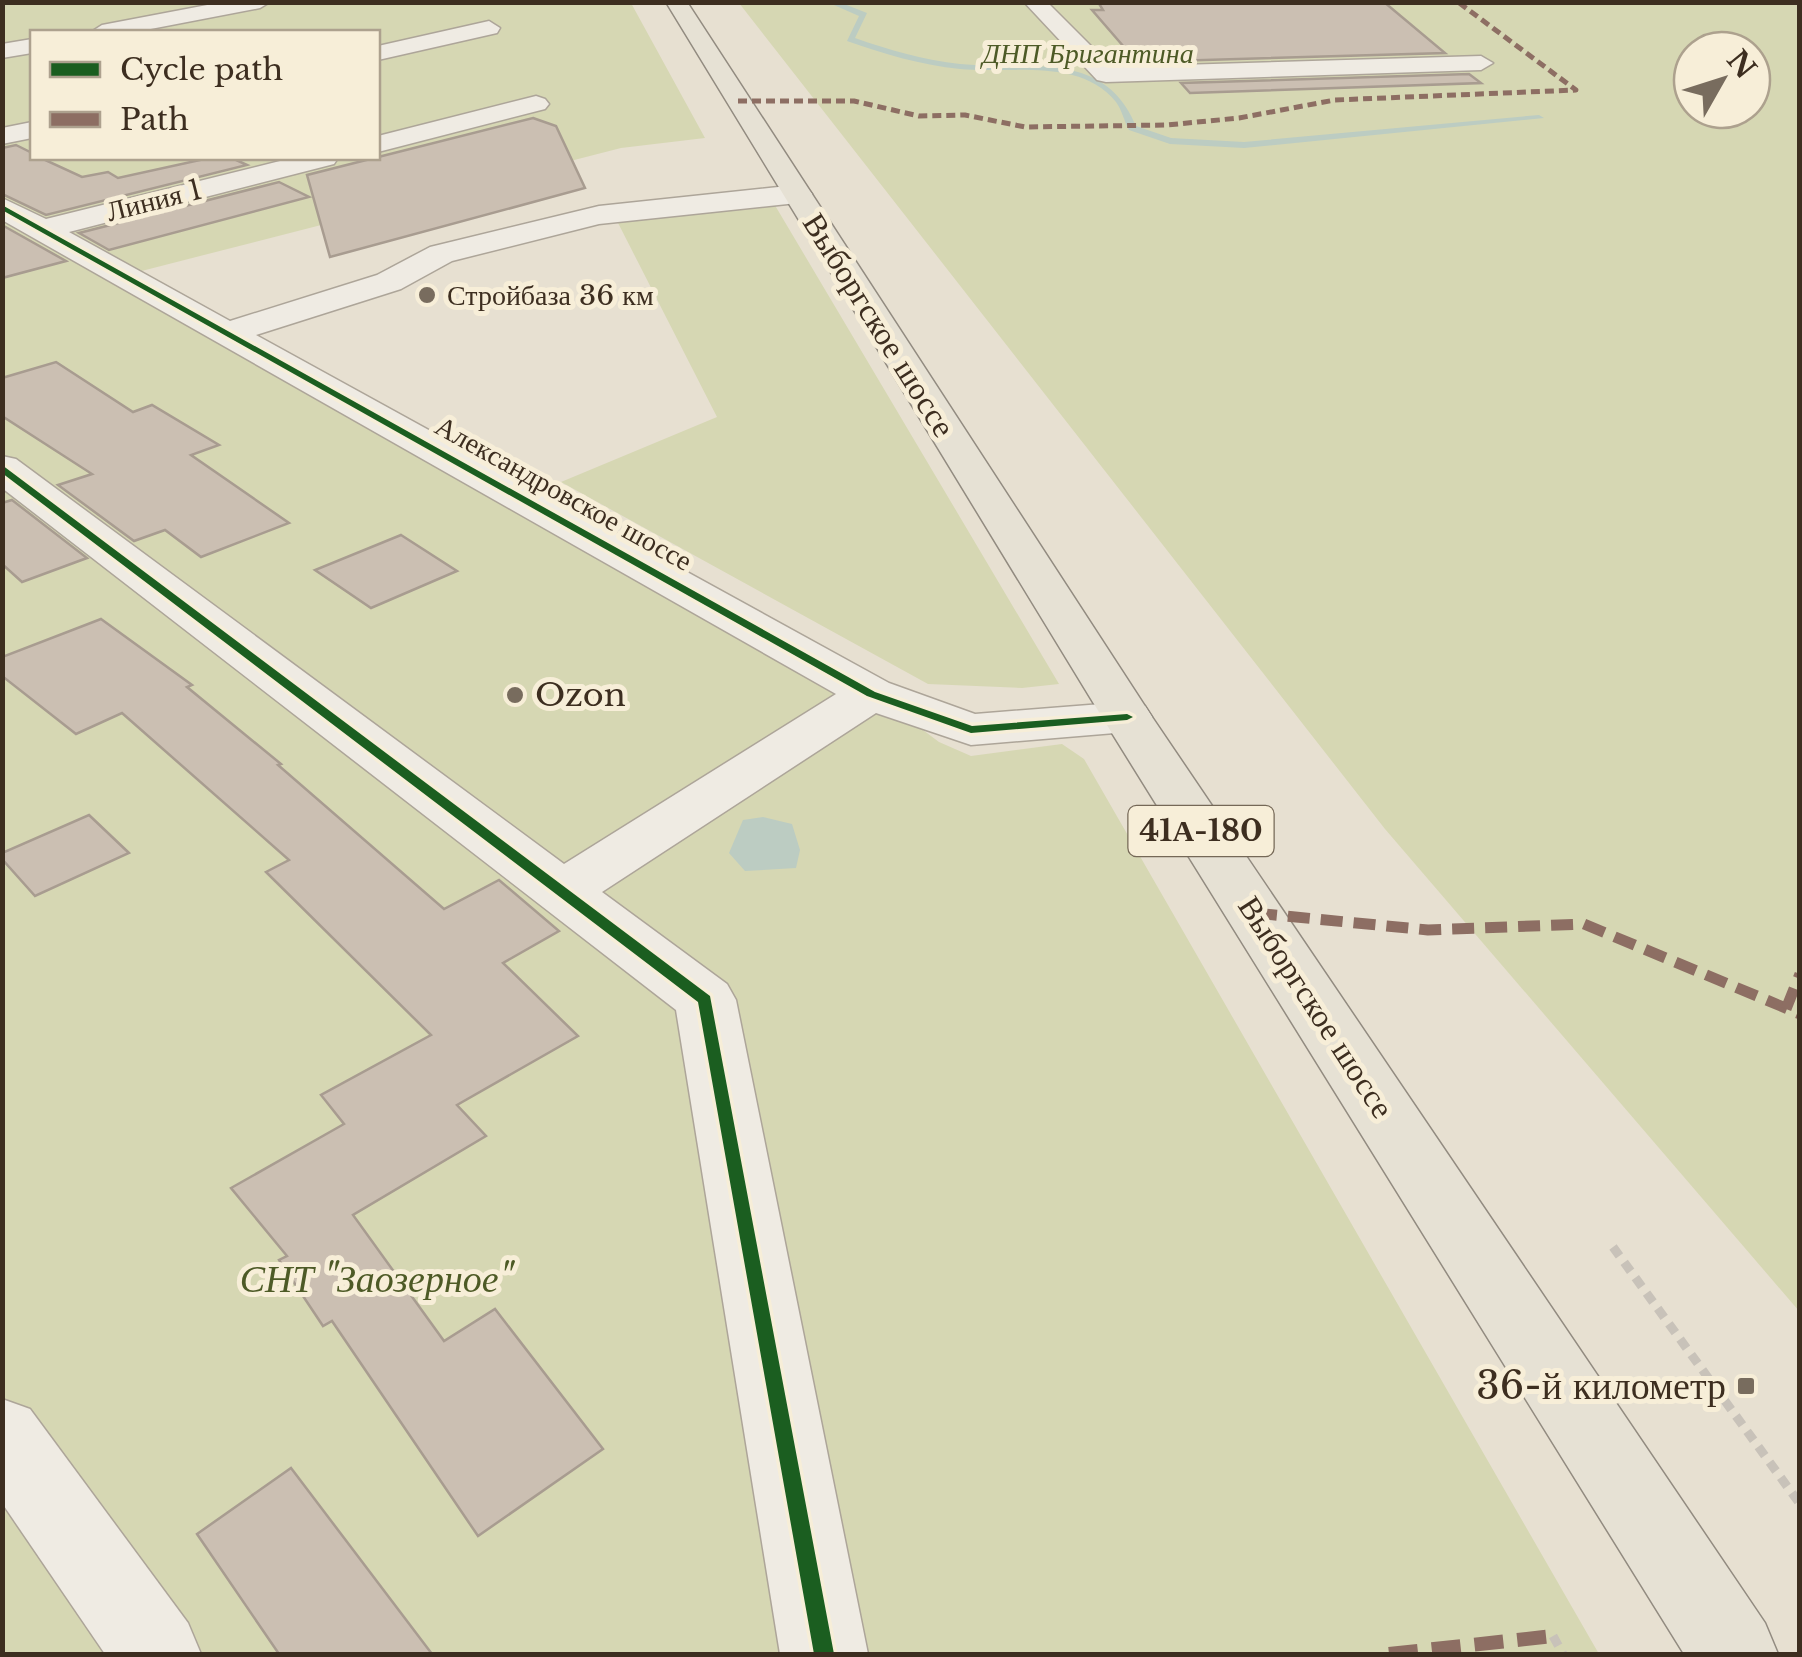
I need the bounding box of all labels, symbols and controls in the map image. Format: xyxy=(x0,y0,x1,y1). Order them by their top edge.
legend xyxy=(30,30,380,160)
north arrow xyxy=(1672,30,1772,130)
park label: ДНП Бригантина xyxy=(979,36,1194,71)
text: N xyxy=(1719,43,1763,86)
text: Cycle path xyxy=(120,51,283,88)
text: Path xyxy=(120,101,189,138)
street label: Линия 1 xyxy=(103,172,206,229)
street label: Выборгское шоссе xyxy=(794,206,964,444)
place label: Стройбаза 36 км xyxy=(447,278,654,313)
marker: Стройбаза 36 км xyxy=(416,284,438,306)
street label: Александровское шоссе xyxy=(429,408,698,579)
place label: Ozon xyxy=(535,675,626,715)
marker: Ozon xyxy=(504,684,526,706)
road number: 41А-180 xyxy=(1128,806,1274,856)
street label: Выборгское шоссе xyxy=(1229,889,1403,1125)
park label: СНТ "Заозерное" xyxy=(240,1255,516,1302)
place label: 36-й километр xyxy=(1476,1362,1726,1409)
marker: 36-й километр xyxy=(1735,1375,1757,1397)

